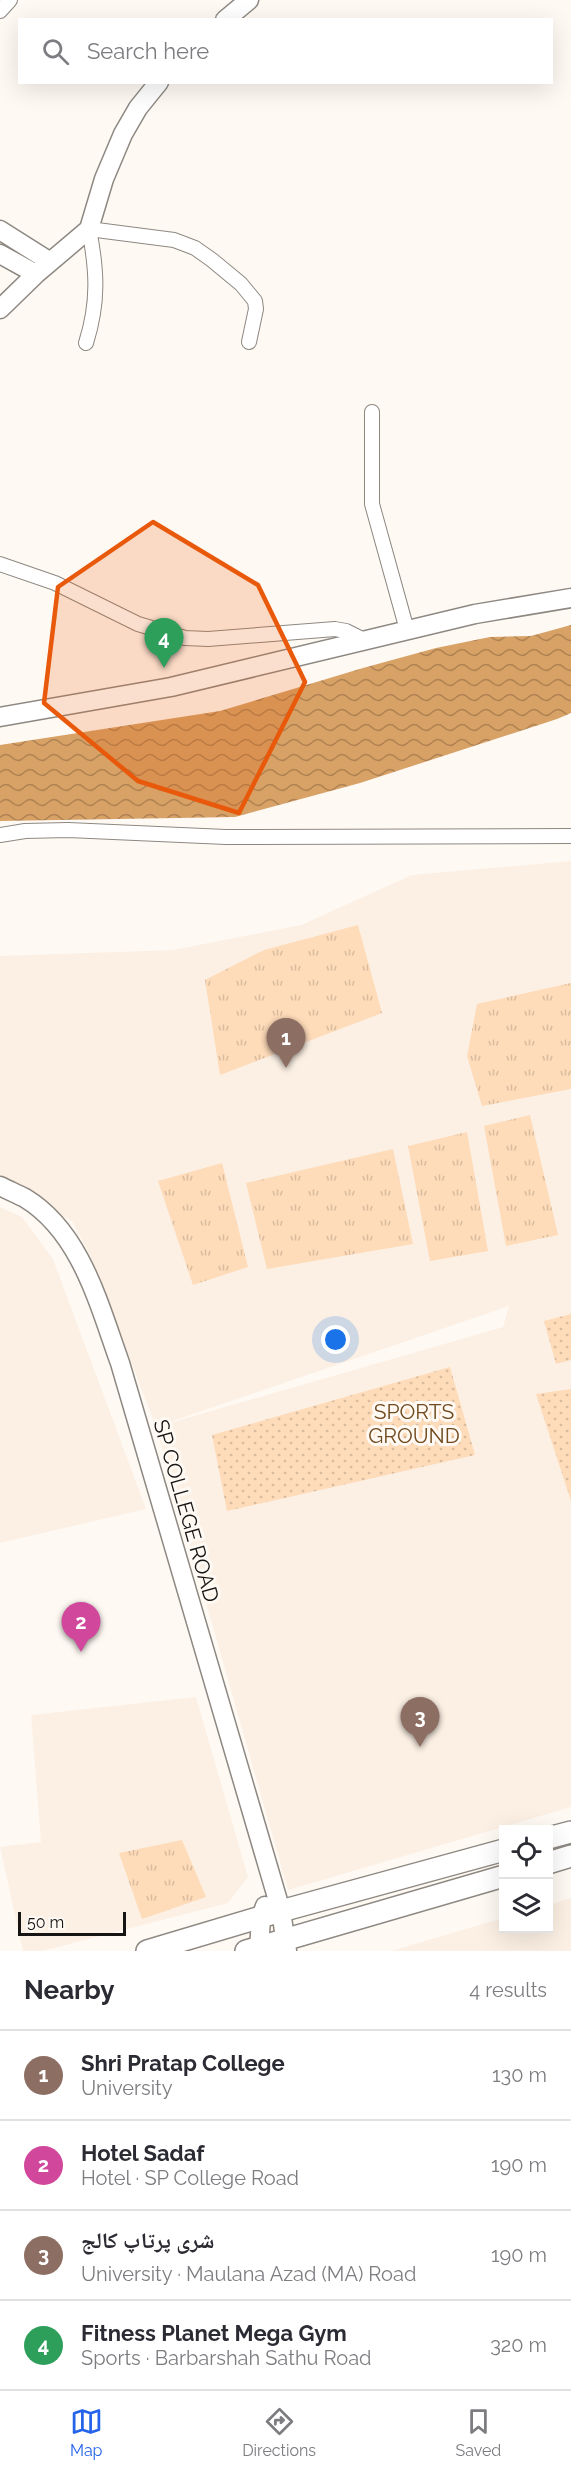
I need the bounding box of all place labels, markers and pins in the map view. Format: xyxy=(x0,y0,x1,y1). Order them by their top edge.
pin: 4 xyxy=(144,618,184,668)
pin: 1 xyxy=(266,1018,306,1068)
pin: 2 xyxy=(62,1602,100,1652)
pin: 3 xyxy=(400,1698,440,1747)

